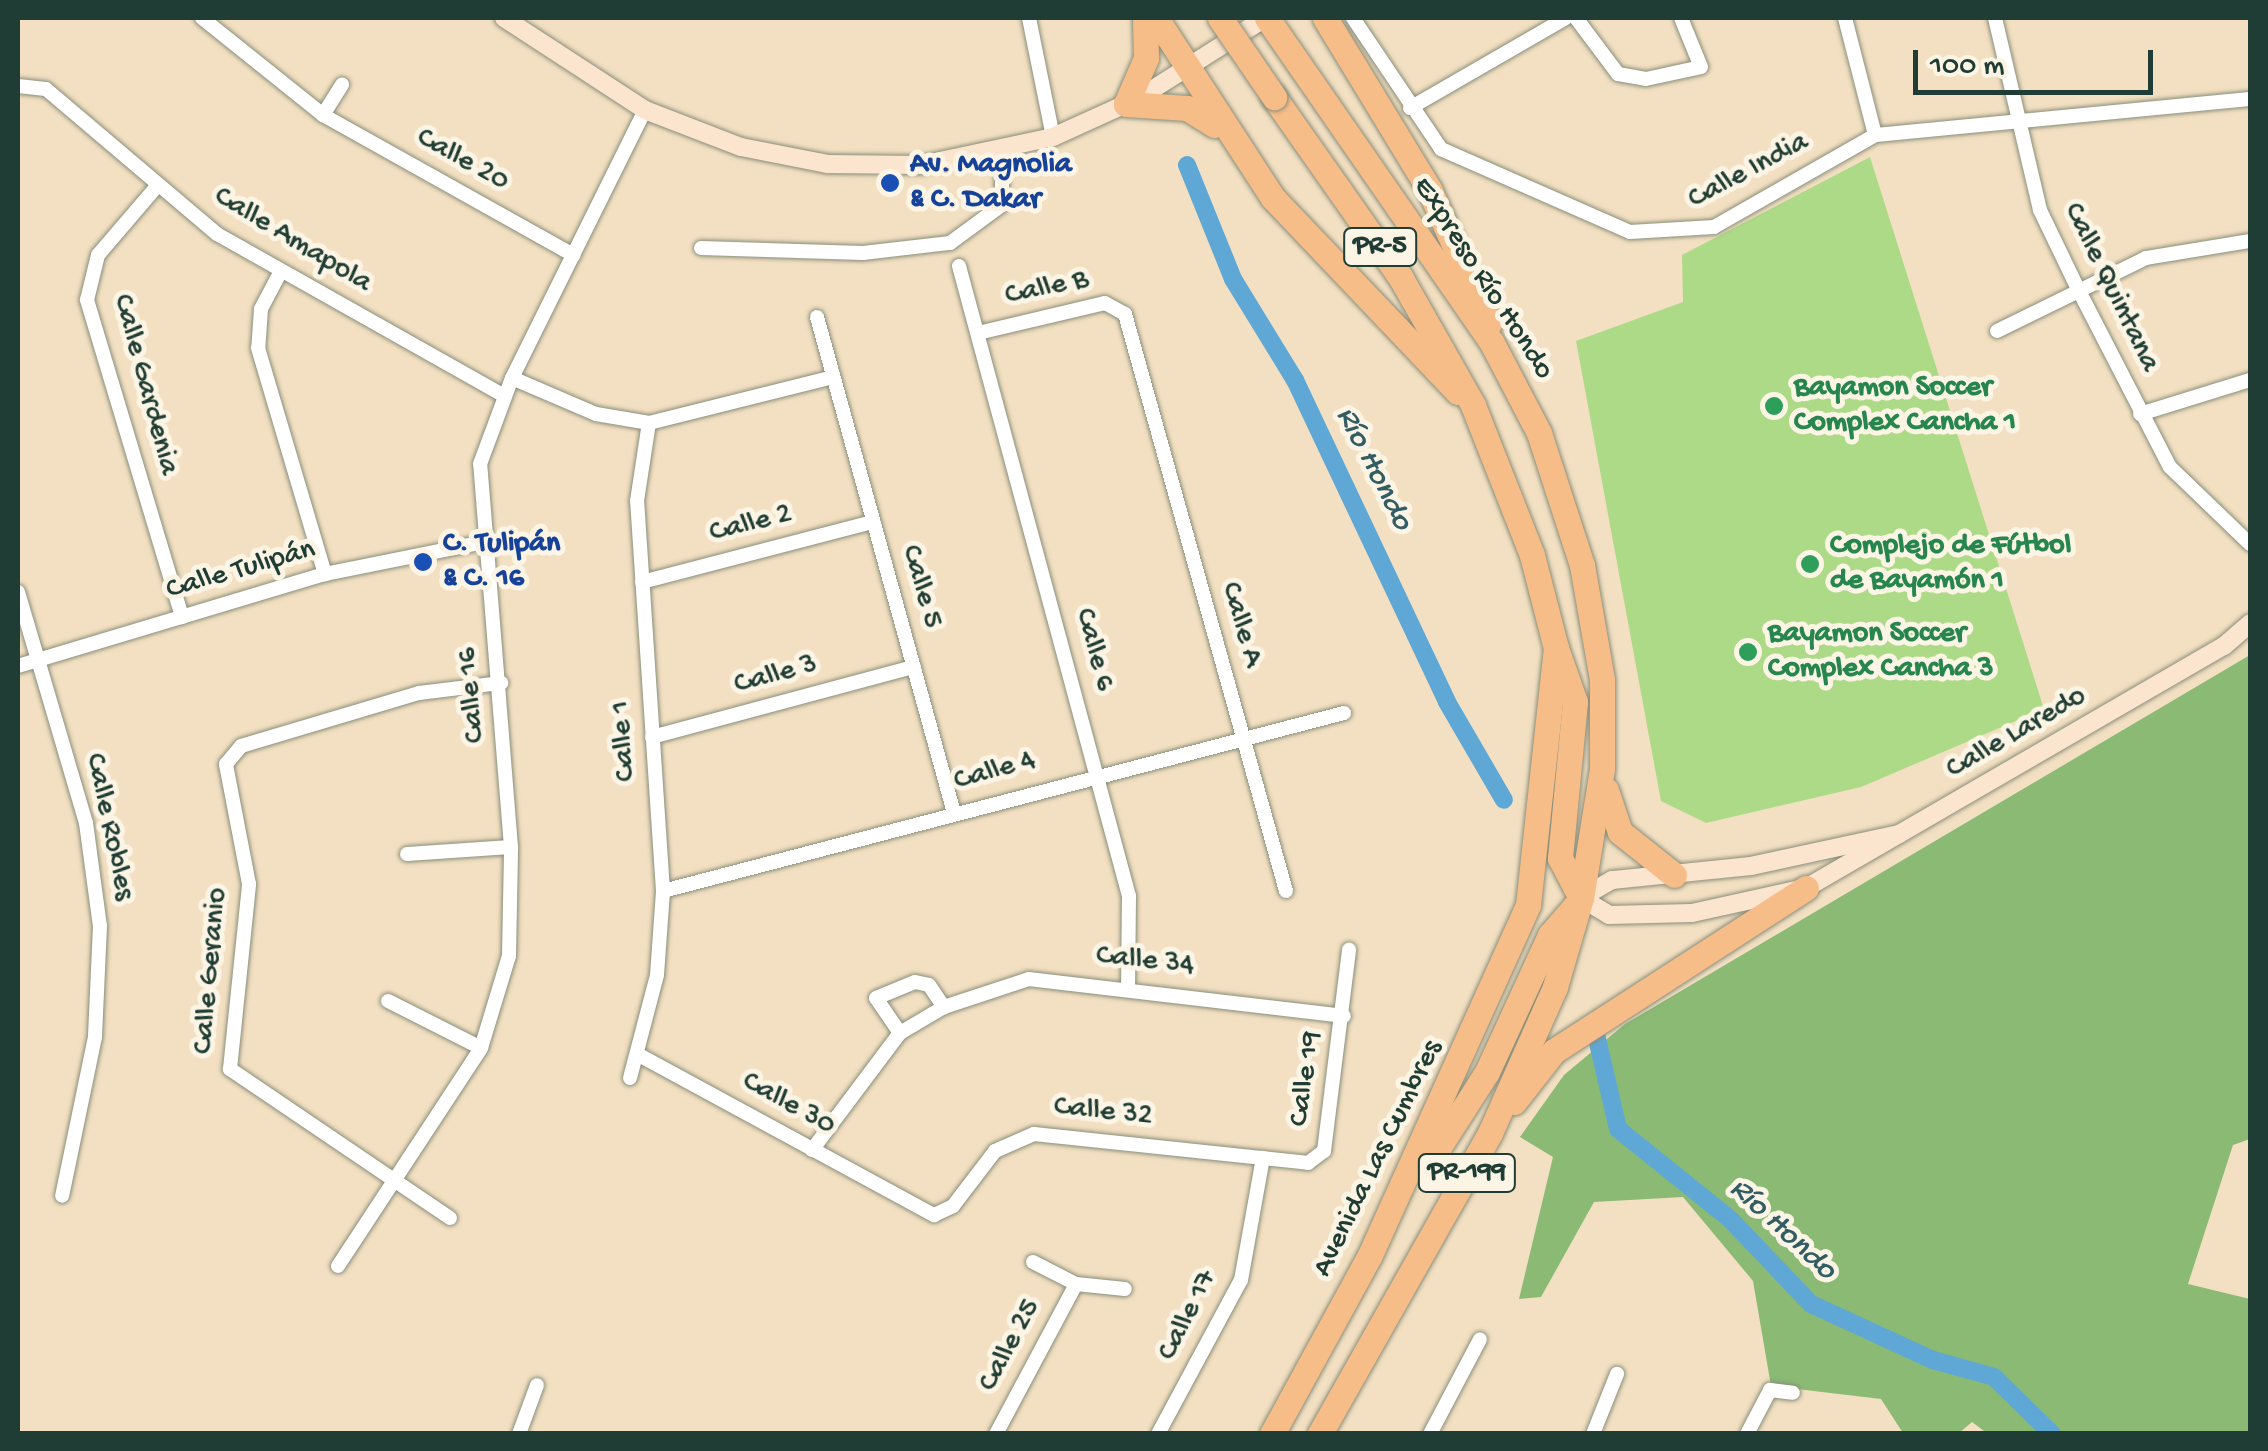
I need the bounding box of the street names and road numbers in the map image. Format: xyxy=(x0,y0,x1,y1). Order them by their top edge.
street label: Calle 20 xyxy=(409,121,515,201)
street label: Calle India xyxy=(1683,125,1815,219)
street label: Expreso Río Hondo xyxy=(1403,171,1561,387)
street label: Calle Amapola xyxy=(206,180,378,302)
street label: Calle Quintana xyxy=(2054,198,2166,378)
road number: PR-5 xyxy=(1342,224,1418,270)
street label: Calle B xyxy=(1002,263,1092,315)
street label: Calle Gardenia xyxy=(103,291,185,479)
street label: Calle 2 xyxy=(706,497,796,553)
street label: Calle Tulipán xyxy=(162,533,320,609)
street label: Calle 5 xyxy=(891,541,949,633)
street label: Calle A xyxy=(1211,579,1269,671)
street label: Calle 6 xyxy=(1065,605,1121,695)
street label: Calle 16 xyxy=(451,646,495,744)
street label: Calle 3 xyxy=(731,648,821,704)
street label: Calle Laredo xyxy=(1941,680,2093,788)
street label: Calle 1 xyxy=(604,699,646,783)
street label: Calle 4 xyxy=(950,743,1040,801)
street label: Calle Robles xyxy=(75,750,141,904)
street label: Calle Geranio xyxy=(187,886,237,1056)
street label: Calle 34 xyxy=(1094,939,1196,985)
street label: Calle 19 xyxy=(1283,1029,1331,1129)
street label: Avenida Las Cumbres xyxy=(1306,1035,1452,1283)
street label: Calle 30 xyxy=(735,1065,841,1145)
street label: Calle 32 xyxy=(1052,1090,1154,1136)
road number: PR-199 xyxy=(1417,1150,1517,1196)
street label: Calle 17 xyxy=(1151,1265,1227,1367)
street label: Calle 25 xyxy=(972,1294,1050,1398)

